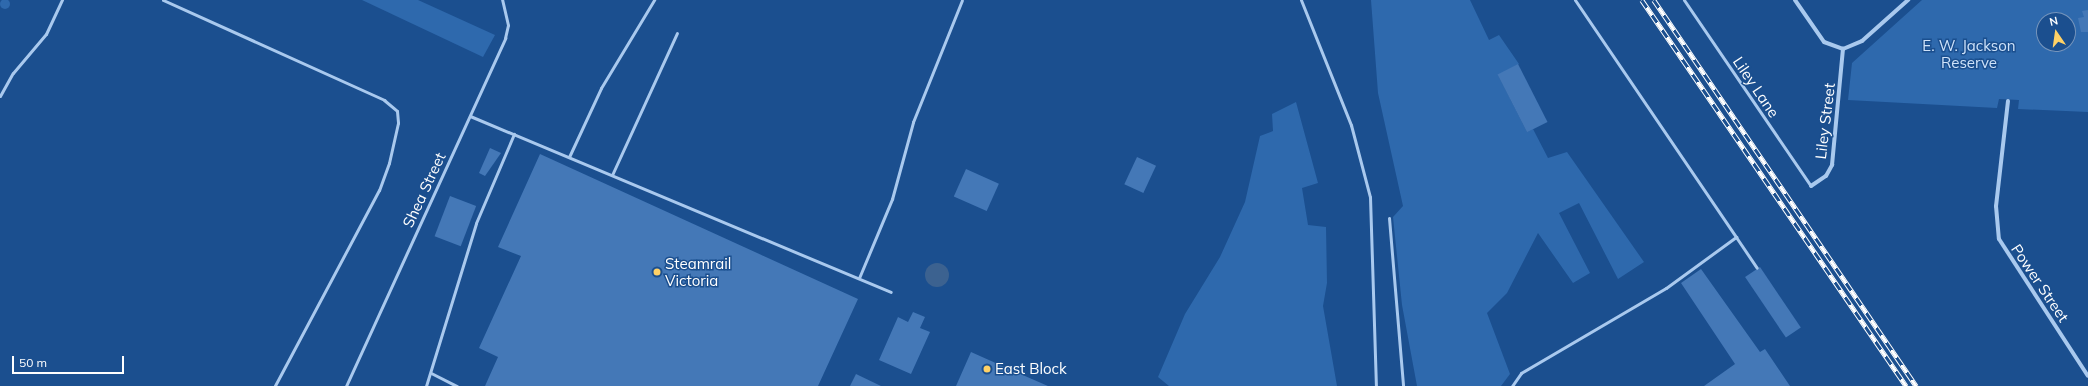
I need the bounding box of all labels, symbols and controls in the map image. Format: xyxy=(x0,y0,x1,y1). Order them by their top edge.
north arrow xyxy=(2036,12,2076,52)
text: N xyxy=(2048,14,2059,29)
park label: E. W. Jackson Reserve xyxy=(1922,36,2016,71)
street label: Liley Lane xyxy=(1729,53,1783,121)
street label: Liley Street xyxy=(1811,82,1839,160)
street label: Shea Street xyxy=(399,150,449,230)
street label: Power Street xyxy=(2007,241,2073,325)
place label: Steamrail Victoria xyxy=(665,254,731,289)
marker: Steamrail Victoria xyxy=(652,267,662,277)
scale bar xyxy=(14,348,126,374)
text: 50 m xyxy=(19,355,47,370)
place label: East Block xyxy=(995,360,1067,378)
marker: East Block xyxy=(982,364,992,374)

